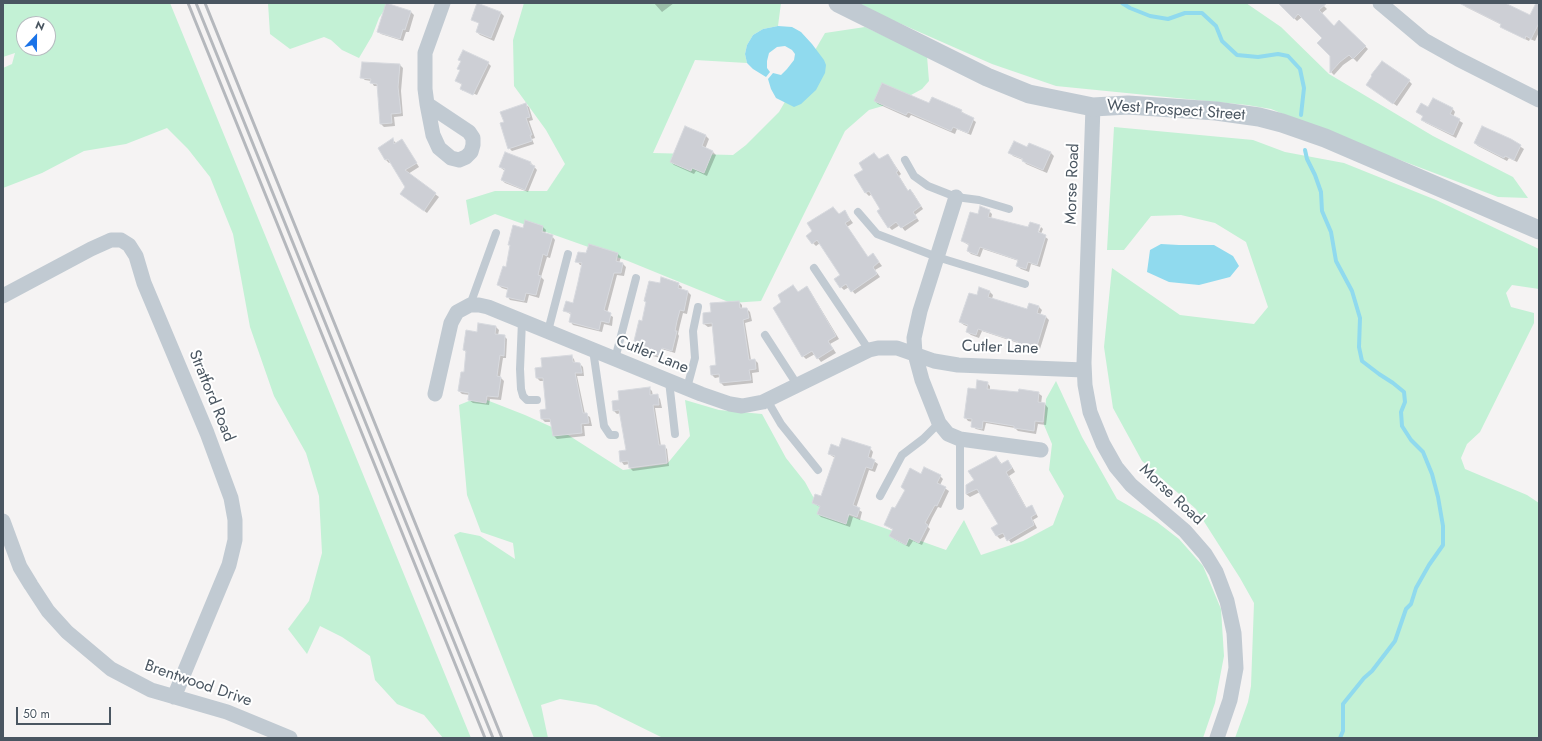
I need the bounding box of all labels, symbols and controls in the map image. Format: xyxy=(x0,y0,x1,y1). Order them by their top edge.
north arrow xyxy=(16,16,56,56)
text: N xyxy=(33,17,47,35)
street label: West Prospect Street xyxy=(1106,97,1246,125)
street label: Morse Road xyxy=(1062,143,1084,225)
street label: Cutler Lane xyxy=(613,332,691,378)
street label: Cutler Lane xyxy=(961,337,1039,359)
street label: Stratford Road xyxy=(184,347,238,445)
street label: Morse Road xyxy=(1135,460,1207,530)
street label: Brentwood Drive xyxy=(142,657,254,711)
scale bar xyxy=(18,699,113,725)
text: 50 m xyxy=(23,705,50,723)

